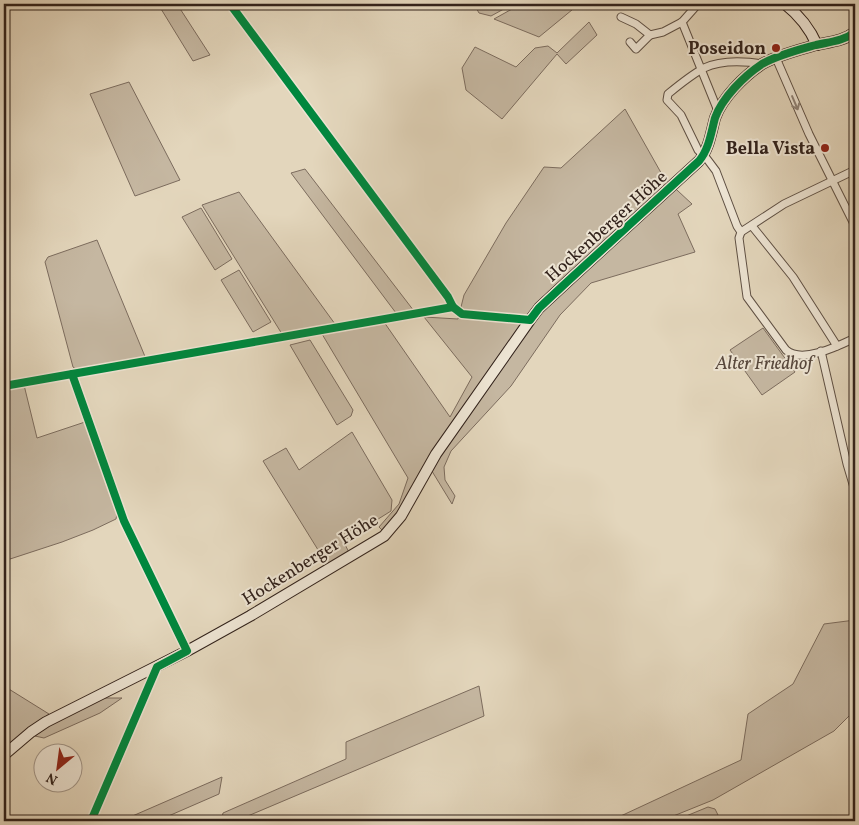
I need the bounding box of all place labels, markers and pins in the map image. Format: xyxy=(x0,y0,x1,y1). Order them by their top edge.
place label: Poseidon xyxy=(688,37,766,62)
marker: Poseidon xyxy=(770,42,782,54)
place label: Bella Vista xyxy=(726,137,815,162)
marker: Bella Vista xyxy=(819,142,831,154)

